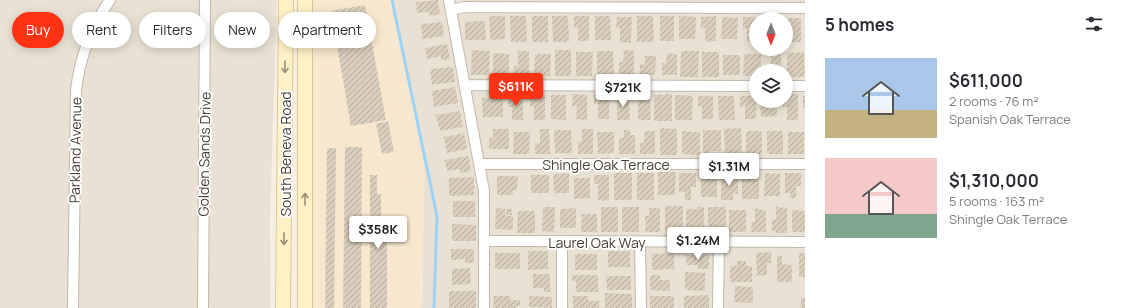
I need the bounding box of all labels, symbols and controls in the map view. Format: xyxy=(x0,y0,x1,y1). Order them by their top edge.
chip: Buy xyxy=(12,12,64,48)
chip: Rent xyxy=(72,12,131,48)
chip: Filters xyxy=(139,12,206,48)
chip: New xyxy=(214,12,270,48)
chip: Apartment xyxy=(278,12,376,48)
north arrow xyxy=(749,12,793,56)
map controls xyxy=(749,12,793,108)
text: 5 homes xyxy=(825,13,894,36)
icon: filters xyxy=(1083,13,1105,35)
one-way arrow xyxy=(281,60,289,73)
button: layers xyxy=(749,64,793,108)
text: $611,000 xyxy=(949,69,1023,92)
pin: $611K xyxy=(488,73,544,107)
pin: $721K xyxy=(595,74,651,108)
icon: home xyxy=(857,74,905,122)
text: $611K xyxy=(498,77,534,95)
text: $721K xyxy=(605,78,641,96)
street label: South Beneva Road xyxy=(276,91,295,217)
street label: Golden Sands Drive xyxy=(193,92,215,216)
text: 2 rooms · 76 m² xyxy=(949,92,1038,110)
street label: Parkland Avenue xyxy=(65,97,85,203)
text: Spanish Oak Terrace xyxy=(949,110,1071,128)
pin: $1.31M xyxy=(696,153,762,187)
street label: Shingle Oak Terrace xyxy=(542,155,670,174)
text: $1.31M xyxy=(708,157,750,175)
text: $1,310,000 xyxy=(949,169,1039,192)
icon: home xyxy=(857,174,905,222)
text: 5 rooms · 163 m² xyxy=(949,192,1044,210)
one-way arrow xyxy=(301,193,309,206)
text: Shingle Oak Terrace xyxy=(949,210,1067,228)
pin: $358K xyxy=(350,216,406,250)
text: $358K xyxy=(358,220,398,238)
pin: $1.24M xyxy=(665,227,731,261)
text: $1.24M xyxy=(676,231,720,249)
one-way arrow xyxy=(280,232,288,245)
street label: Laurel Oak Way xyxy=(548,233,646,252)

